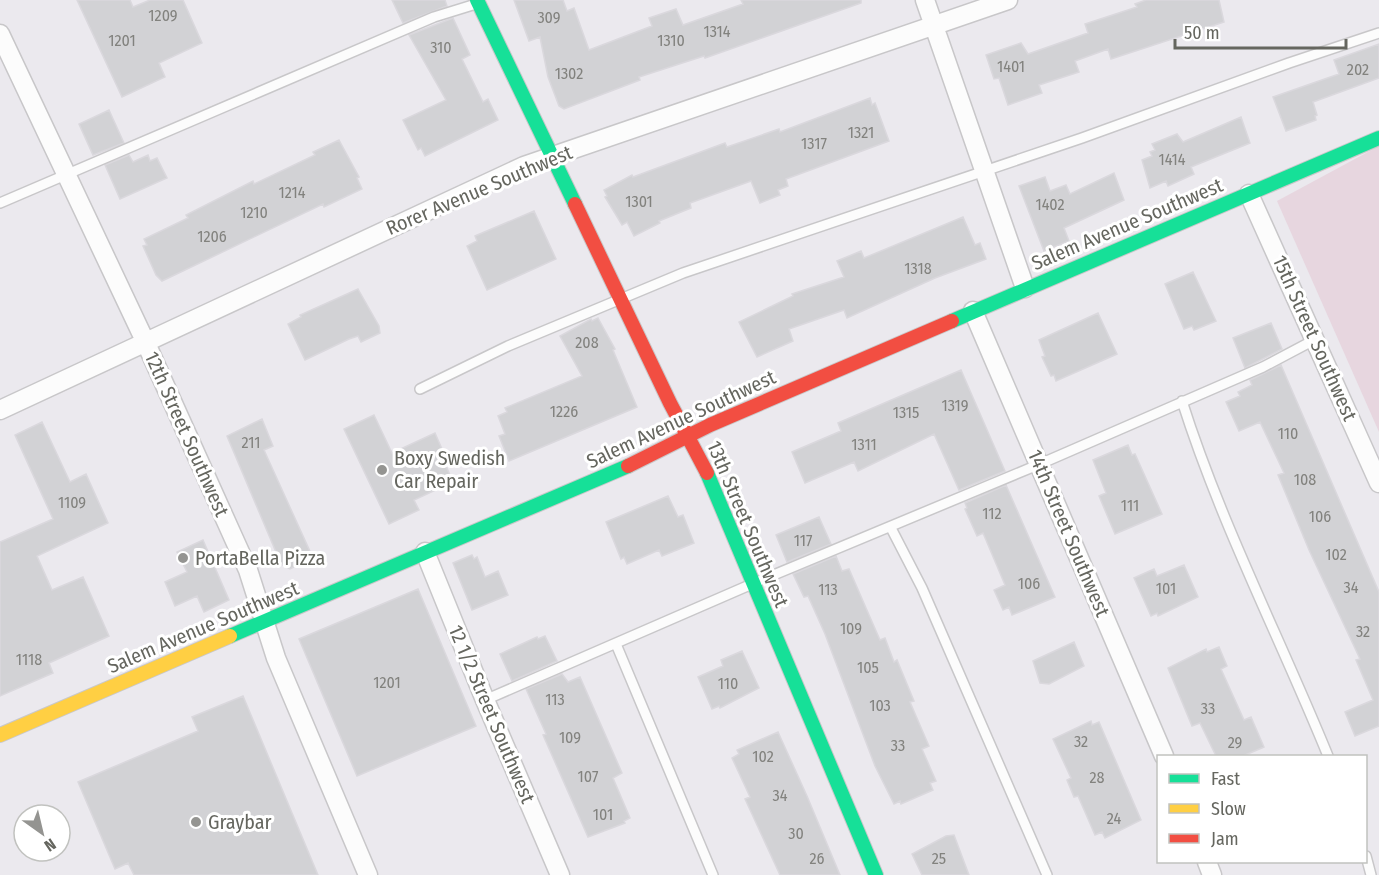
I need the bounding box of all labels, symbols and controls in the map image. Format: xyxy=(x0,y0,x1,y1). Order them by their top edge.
house number: 1209 xyxy=(148,6,178,25)
house number: 309 xyxy=(537,8,561,27)
scale bar xyxy=(1175,12,1346,50)
house number: 1314 xyxy=(703,22,731,41)
text: 50 m xyxy=(1184,22,1220,44)
house number: 1201 xyxy=(108,31,136,50)
house number: 1310 xyxy=(657,31,685,50)
house number: 310 xyxy=(430,38,452,57)
house number: 1401 xyxy=(997,57,1025,76)
house number: 202 xyxy=(1347,60,1369,79)
house number: 1302 xyxy=(555,64,583,83)
house number: 1321 xyxy=(848,123,874,142)
house number: 1317 xyxy=(801,134,827,153)
street label: Rorer Avenue Southwest xyxy=(382,140,576,240)
house number: 1414 xyxy=(1158,150,1186,169)
street label: Salem Avenue Southwest xyxy=(1028,173,1227,275)
house number: 1214 xyxy=(279,183,306,202)
house number: 1301 xyxy=(625,192,653,211)
house number: 1402 xyxy=(1035,195,1065,214)
house number: 1210 xyxy=(240,203,268,222)
house number: 1206 xyxy=(197,227,227,246)
street label: 15th Street Southwest xyxy=(1268,252,1362,425)
house number: 1318 xyxy=(904,259,932,278)
house number: 208 xyxy=(575,333,599,352)
street label: 12th Street Southwest xyxy=(140,348,234,521)
street label: Salem Avenue Southwest xyxy=(583,365,780,473)
house number: 1319 xyxy=(941,396,969,415)
house number: 1226 xyxy=(550,402,578,421)
house number: 1315 xyxy=(893,403,919,422)
house number: 110 xyxy=(1278,424,1298,443)
house number: 211 xyxy=(242,433,260,452)
house number: 1311 xyxy=(851,435,877,454)
street label: 13th Street Southwest xyxy=(702,437,794,611)
place label: Boxy Swedish Car Repair xyxy=(394,446,505,493)
street label: 14th Street Southwest xyxy=(1023,446,1115,621)
marker: Boxy Swedish Car Repair xyxy=(375,463,389,477)
house number: 108 xyxy=(1294,470,1316,489)
house number: 1109 xyxy=(58,493,86,512)
house number: 111 xyxy=(1121,496,1139,515)
house number: 112 xyxy=(982,504,1002,523)
house number: 106 xyxy=(1309,507,1331,526)
house number: 117 xyxy=(794,531,813,550)
house number: 102 xyxy=(1325,545,1347,564)
place label: PortaBella Pizza xyxy=(195,546,325,570)
marker: PortaBella Pizza xyxy=(176,551,190,565)
house number: 106 xyxy=(1018,574,1040,593)
street label: Salem Avenue Southwest xyxy=(104,576,303,678)
house number: 34 xyxy=(1344,578,1359,597)
house number: 101 xyxy=(1156,579,1176,598)
house number: 113 xyxy=(818,580,838,599)
house number: 109 xyxy=(840,619,862,638)
street label: 12 1/2 Street Southwest xyxy=(444,621,541,807)
house number: 32 xyxy=(1356,622,1370,641)
house number: 1118 xyxy=(16,650,42,669)
house number: 105 xyxy=(857,658,879,677)
house number: 1201 xyxy=(373,673,401,692)
house number: 110 xyxy=(718,674,738,693)
house number: 113 xyxy=(545,690,565,709)
house number: 103 xyxy=(869,696,891,715)
house number: 33 xyxy=(1201,699,1215,718)
house number: 109 xyxy=(559,728,581,747)
house number: 32 xyxy=(1074,732,1088,751)
house number: 29 xyxy=(1228,733,1243,752)
house number: 33 xyxy=(891,736,905,755)
house number: 102 xyxy=(752,747,774,766)
legend xyxy=(1157,755,1367,863)
house number: 107 xyxy=(578,767,599,786)
house number: 28 xyxy=(1089,768,1105,787)
text: Fast xyxy=(1211,768,1240,790)
house number: 34 xyxy=(773,786,788,805)
text: Slow xyxy=(1211,798,1246,820)
north arrow xyxy=(12,803,72,863)
house number: 101 xyxy=(593,805,613,824)
house number: 24 xyxy=(1107,809,1121,828)
place label: Graybar xyxy=(208,810,271,834)
marker: Graybar xyxy=(189,815,203,829)
house number: 30 xyxy=(788,824,804,843)
text: Jam xyxy=(1211,828,1239,850)
text: N xyxy=(41,834,59,856)
house number: 26 xyxy=(810,849,825,868)
house number: 25 xyxy=(932,849,946,868)

